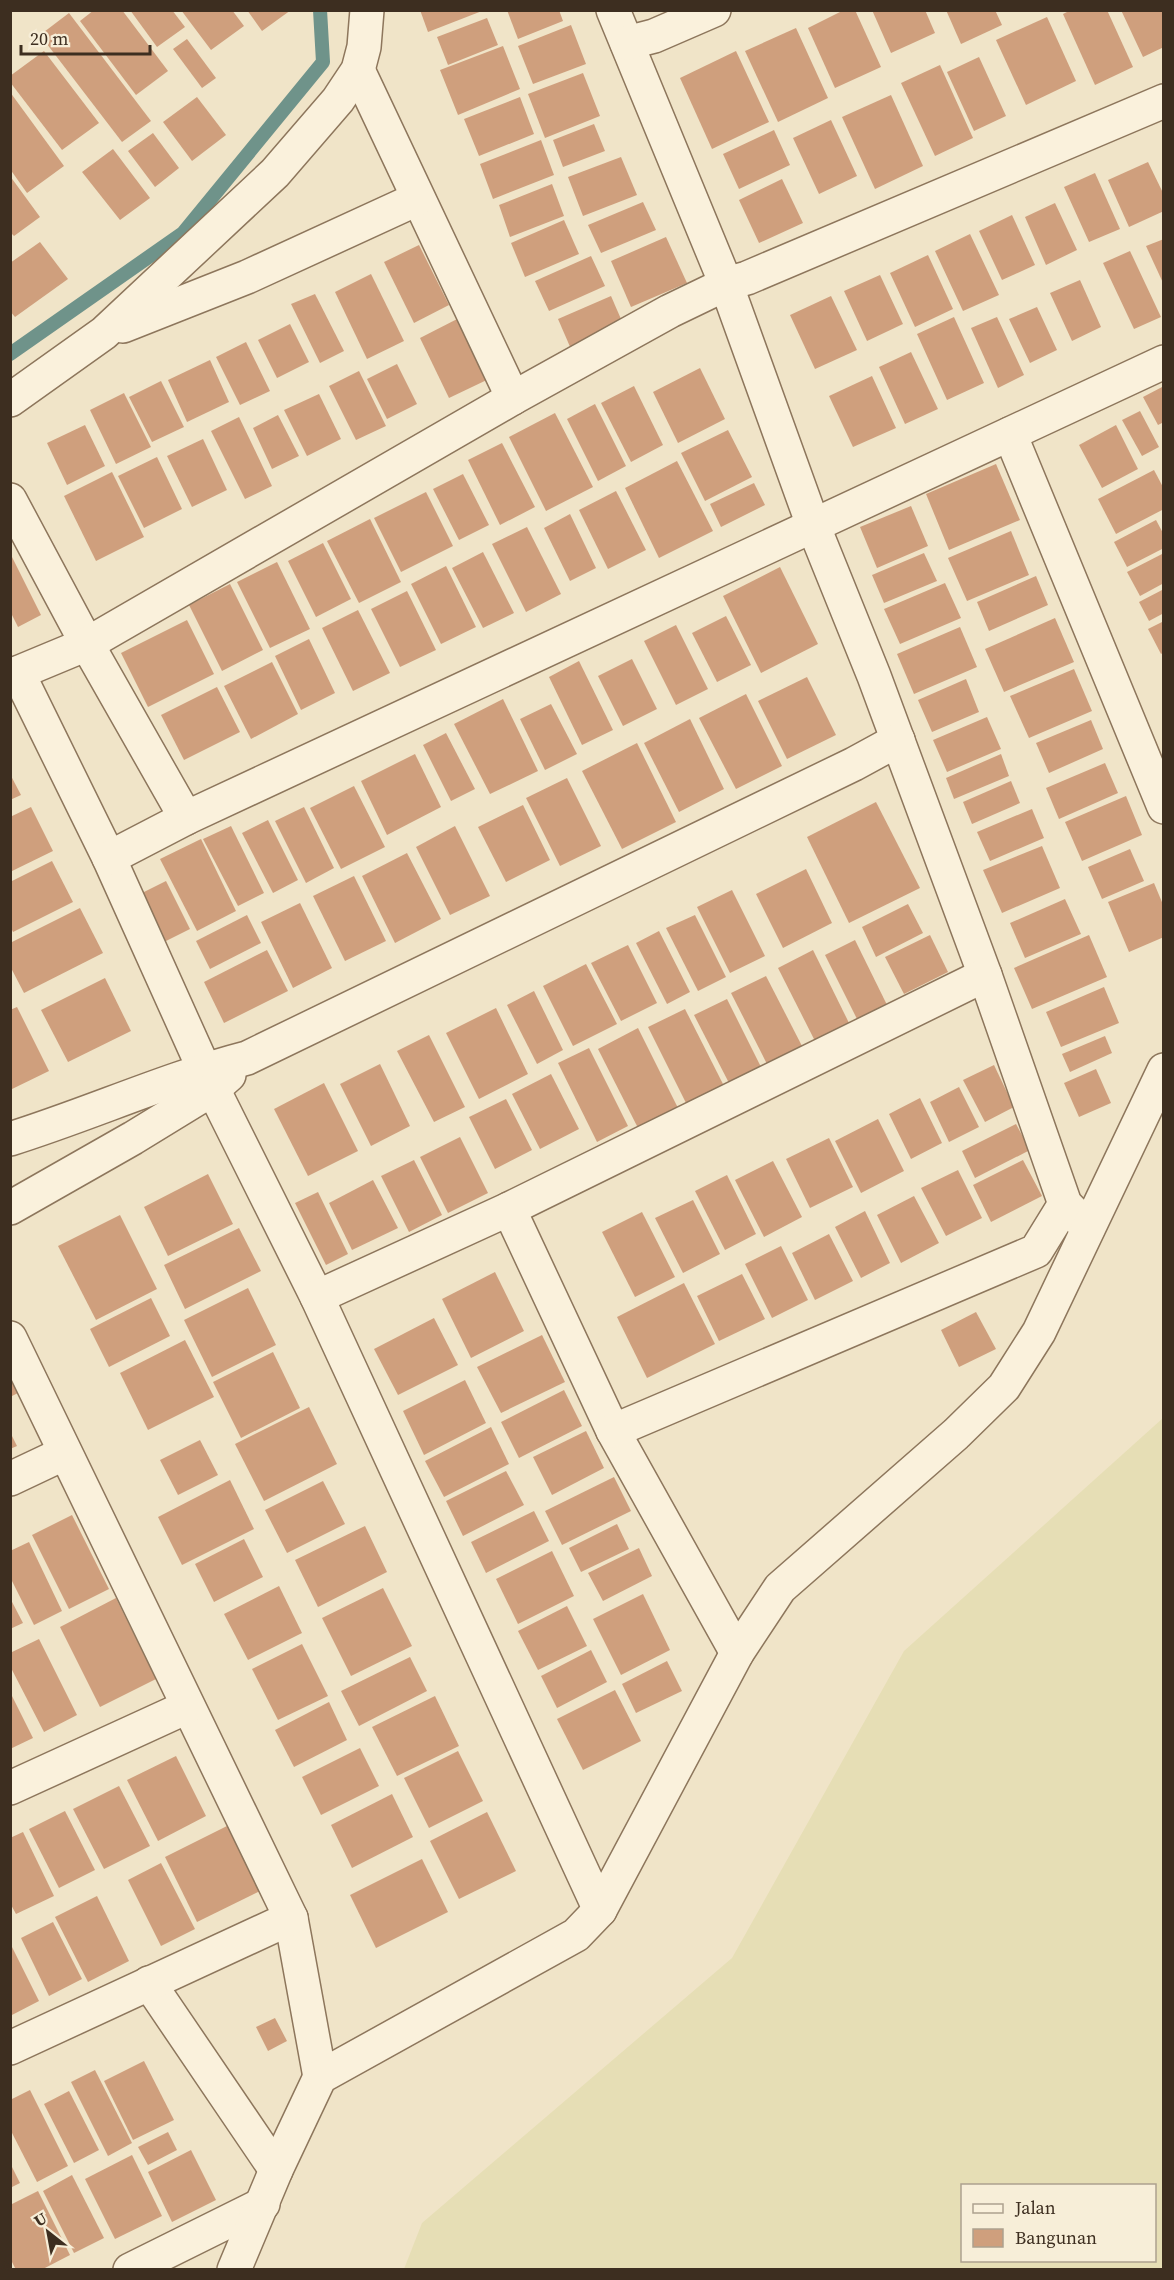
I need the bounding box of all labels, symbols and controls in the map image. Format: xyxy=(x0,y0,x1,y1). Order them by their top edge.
scale bar xyxy=(21,18,150,56)
text: 20 m xyxy=(30,26,68,51)
legend xyxy=(961,2184,1156,2262)
text: Jalan xyxy=(1014,2195,1056,2220)
north arrow xyxy=(18,2202,78,2262)
text: U xyxy=(30,2207,51,2232)
text: Bangunan xyxy=(1015,2225,1097,2250)

